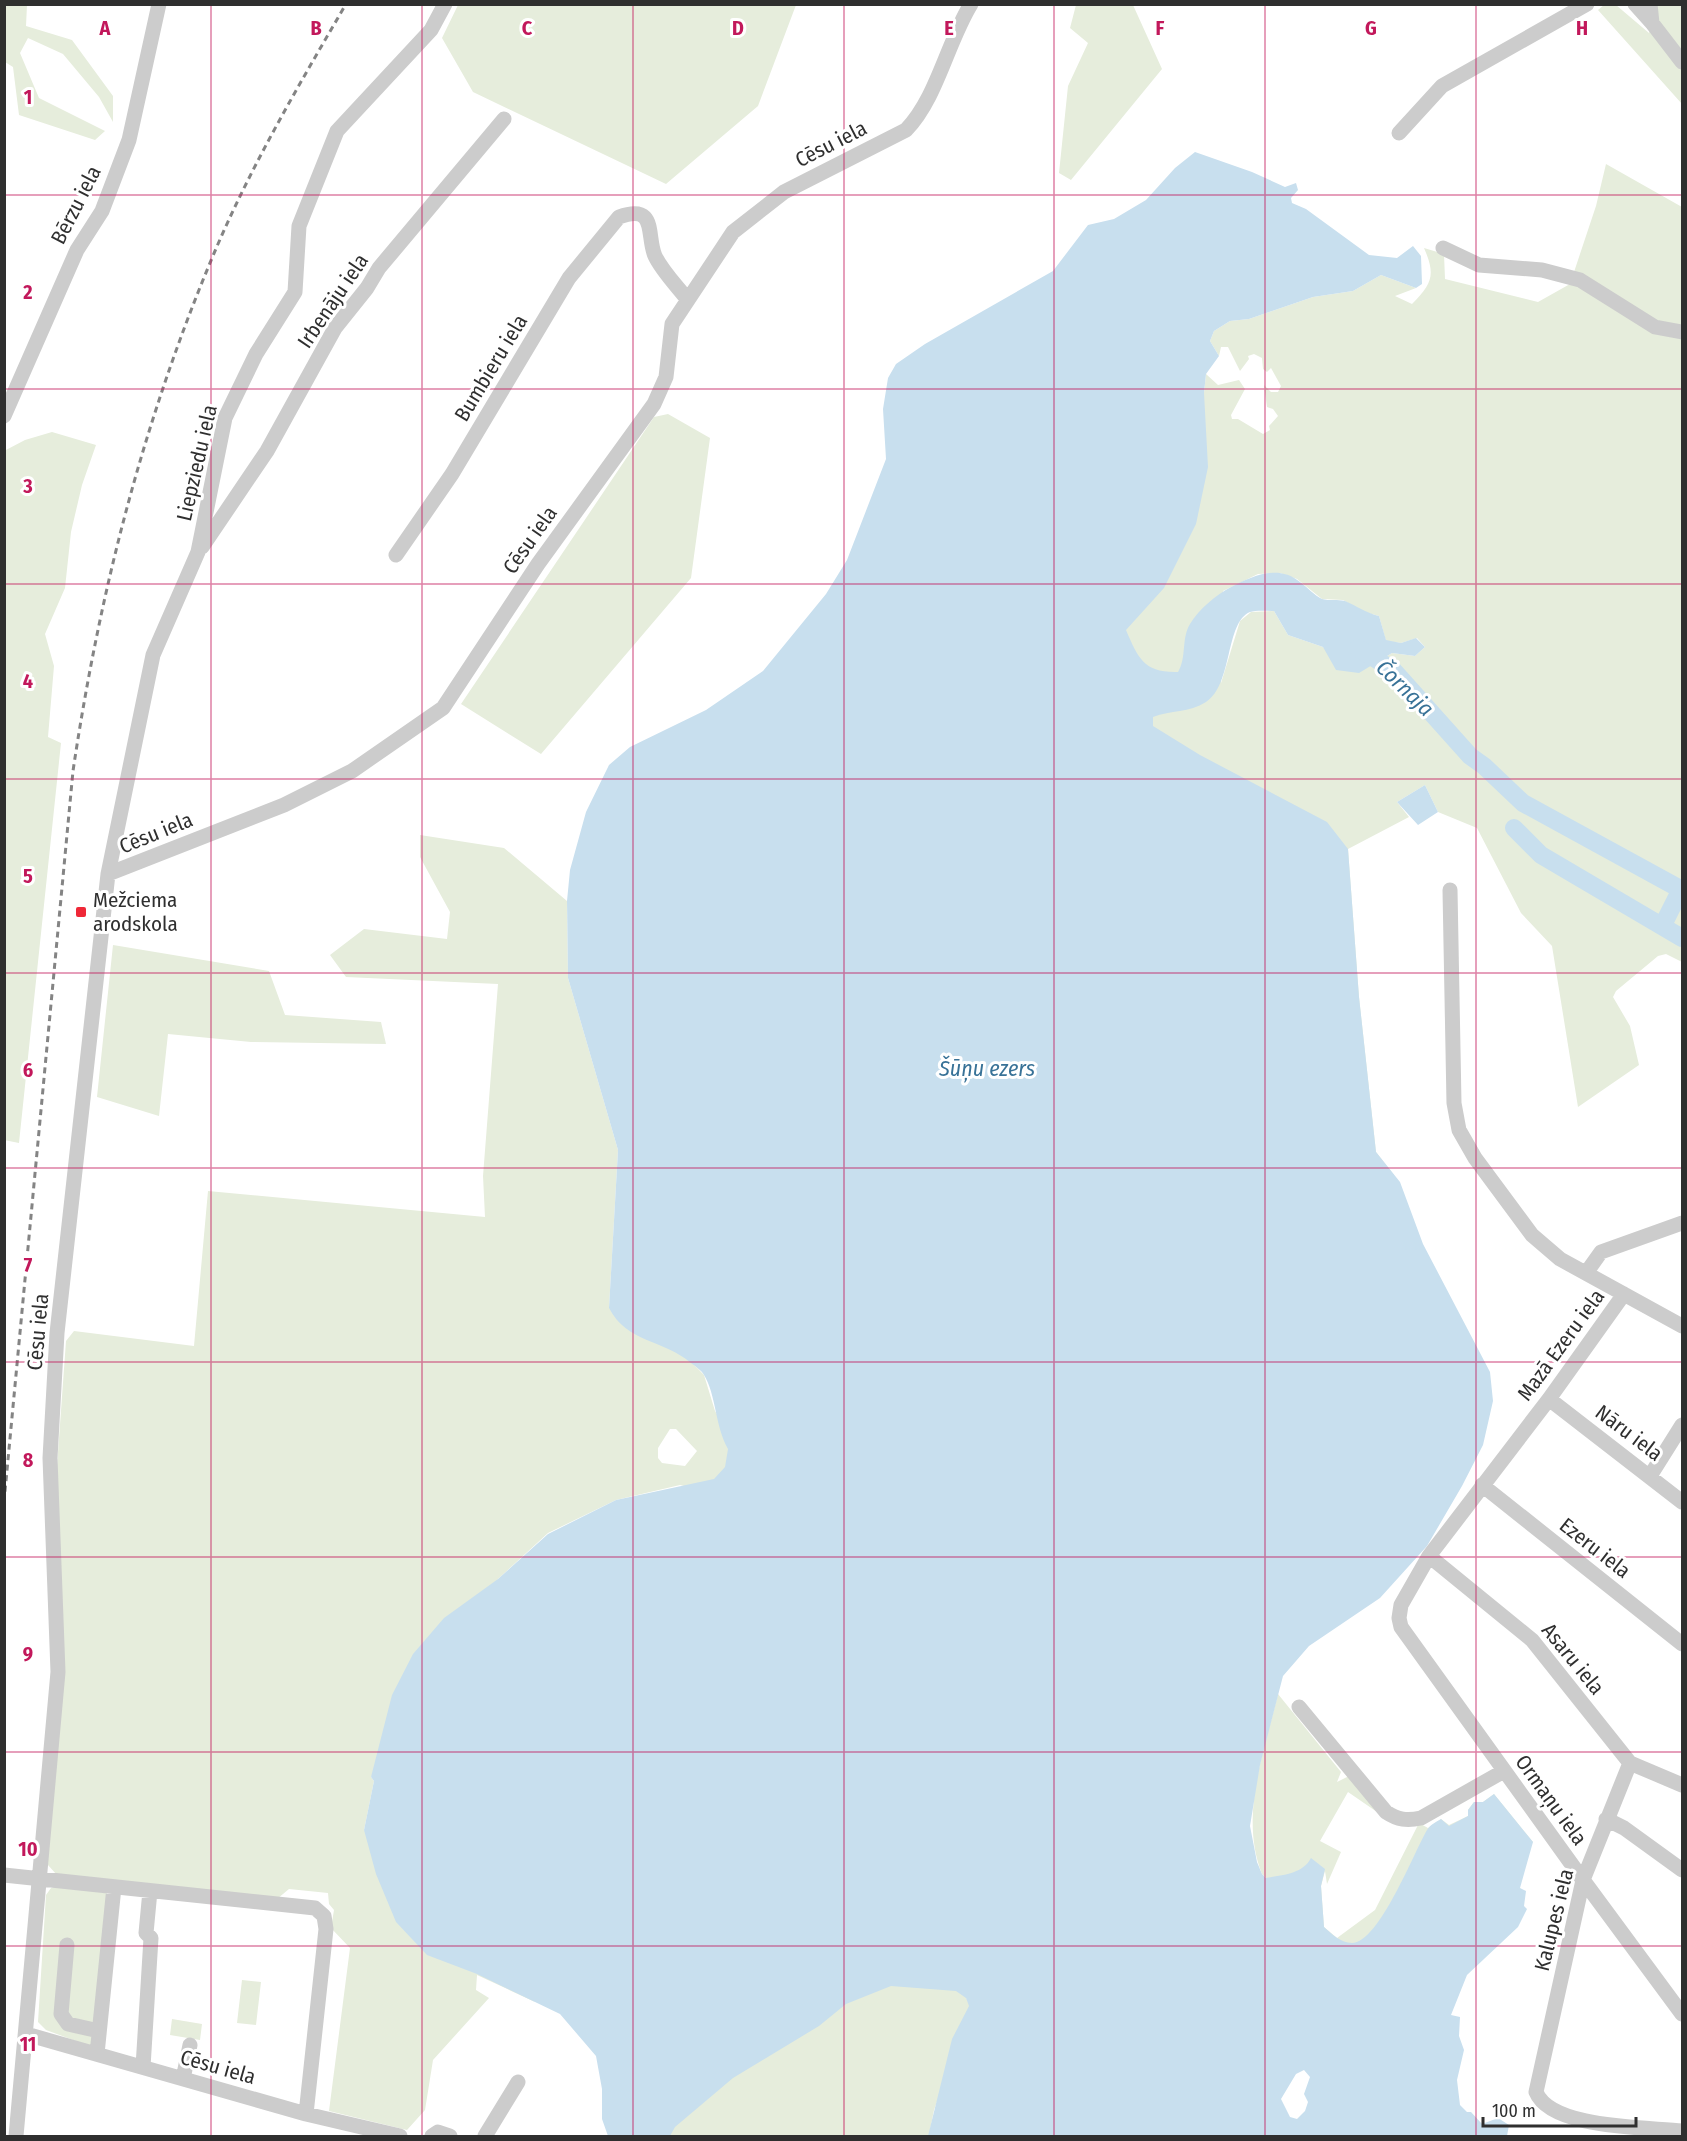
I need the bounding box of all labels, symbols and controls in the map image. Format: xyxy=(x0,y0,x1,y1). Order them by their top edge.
text: A xyxy=(99,16,112,40)
text: B xyxy=(310,16,322,40)
text: C xyxy=(522,16,533,40)
text: D xyxy=(732,16,744,40)
text: E xyxy=(944,16,954,40)
text: F xyxy=(1156,16,1165,40)
text: G xyxy=(1365,16,1377,40)
text: H xyxy=(1576,16,1588,40)
text: 1 xyxy=(24,85,32,109)
street label: Cēsu iela xyxy=(791,115,871,173)
street label: Bērzu iela xyxy=(45,161,107,249)
street label: Irbenāju iela xyxy=(292,249,374,353)
text: 2 xyxy=(22,280,33,304)
street label: Bumbieru iela xyxy=(449,310,533,426)
street label: Liepziedu iela xyxy=(171,402,223,524)
text: 3 xyxy=(22,474,33,498)
street label: Cēsu iela xyxy=(497,501,563,579)
water label: Čornaja xyxy=(1371,654,1439,722)
text: 4 xyxy=(23,669,33,693)
street label: Cēsu iela xyxy=(115,807,197,859)
text: 5 xyxy=(23,864,33,888)
place label: Mežciema arodskola xyxy=(93,887,178,937)
marker: Mežciema arodskola xyxy=(74,905,88,919)
water label: Šūņu ezers xyxy=(938,1055,1035,1083)
text: 6 xyxy=(23,1058,33,1082)
text: 7 xyxy=(24,1253,33,1277)
street label: Mazā Ezeru iela xyxy=(1512,1284,1610,1406)
street label: Cēsu iela xyxy=(22,1293,54,1371)
street label: Nāru iela xyxy=(1590,1399,1668,1467)
text: 8 xyxy=(23,1448,34,1472)
street label: Ezeru iela xyxy=(1554,1512,1636,1584)
street label: Asaru iela xyxy=(1536,1618,1610,1700)
text: 9 xyxy=(23,1642,33,1666)
street label: Ormaņu iela xyxy=(1510,1750,1592,1850)
text: 10 xyxy=(18,1837,38,1861)
street label: Kalupes iela xyxy=(1529,1866,1579,1974)
text: 11 xyxy=(20,2032,36,2056)
street label: Cēsu iela xyxy=(177,2044,259,2090)
scale bar xyxy=(1483,2090,1636,2128)
text: 100 m xyxy=(1492,2100,1536,2122)

